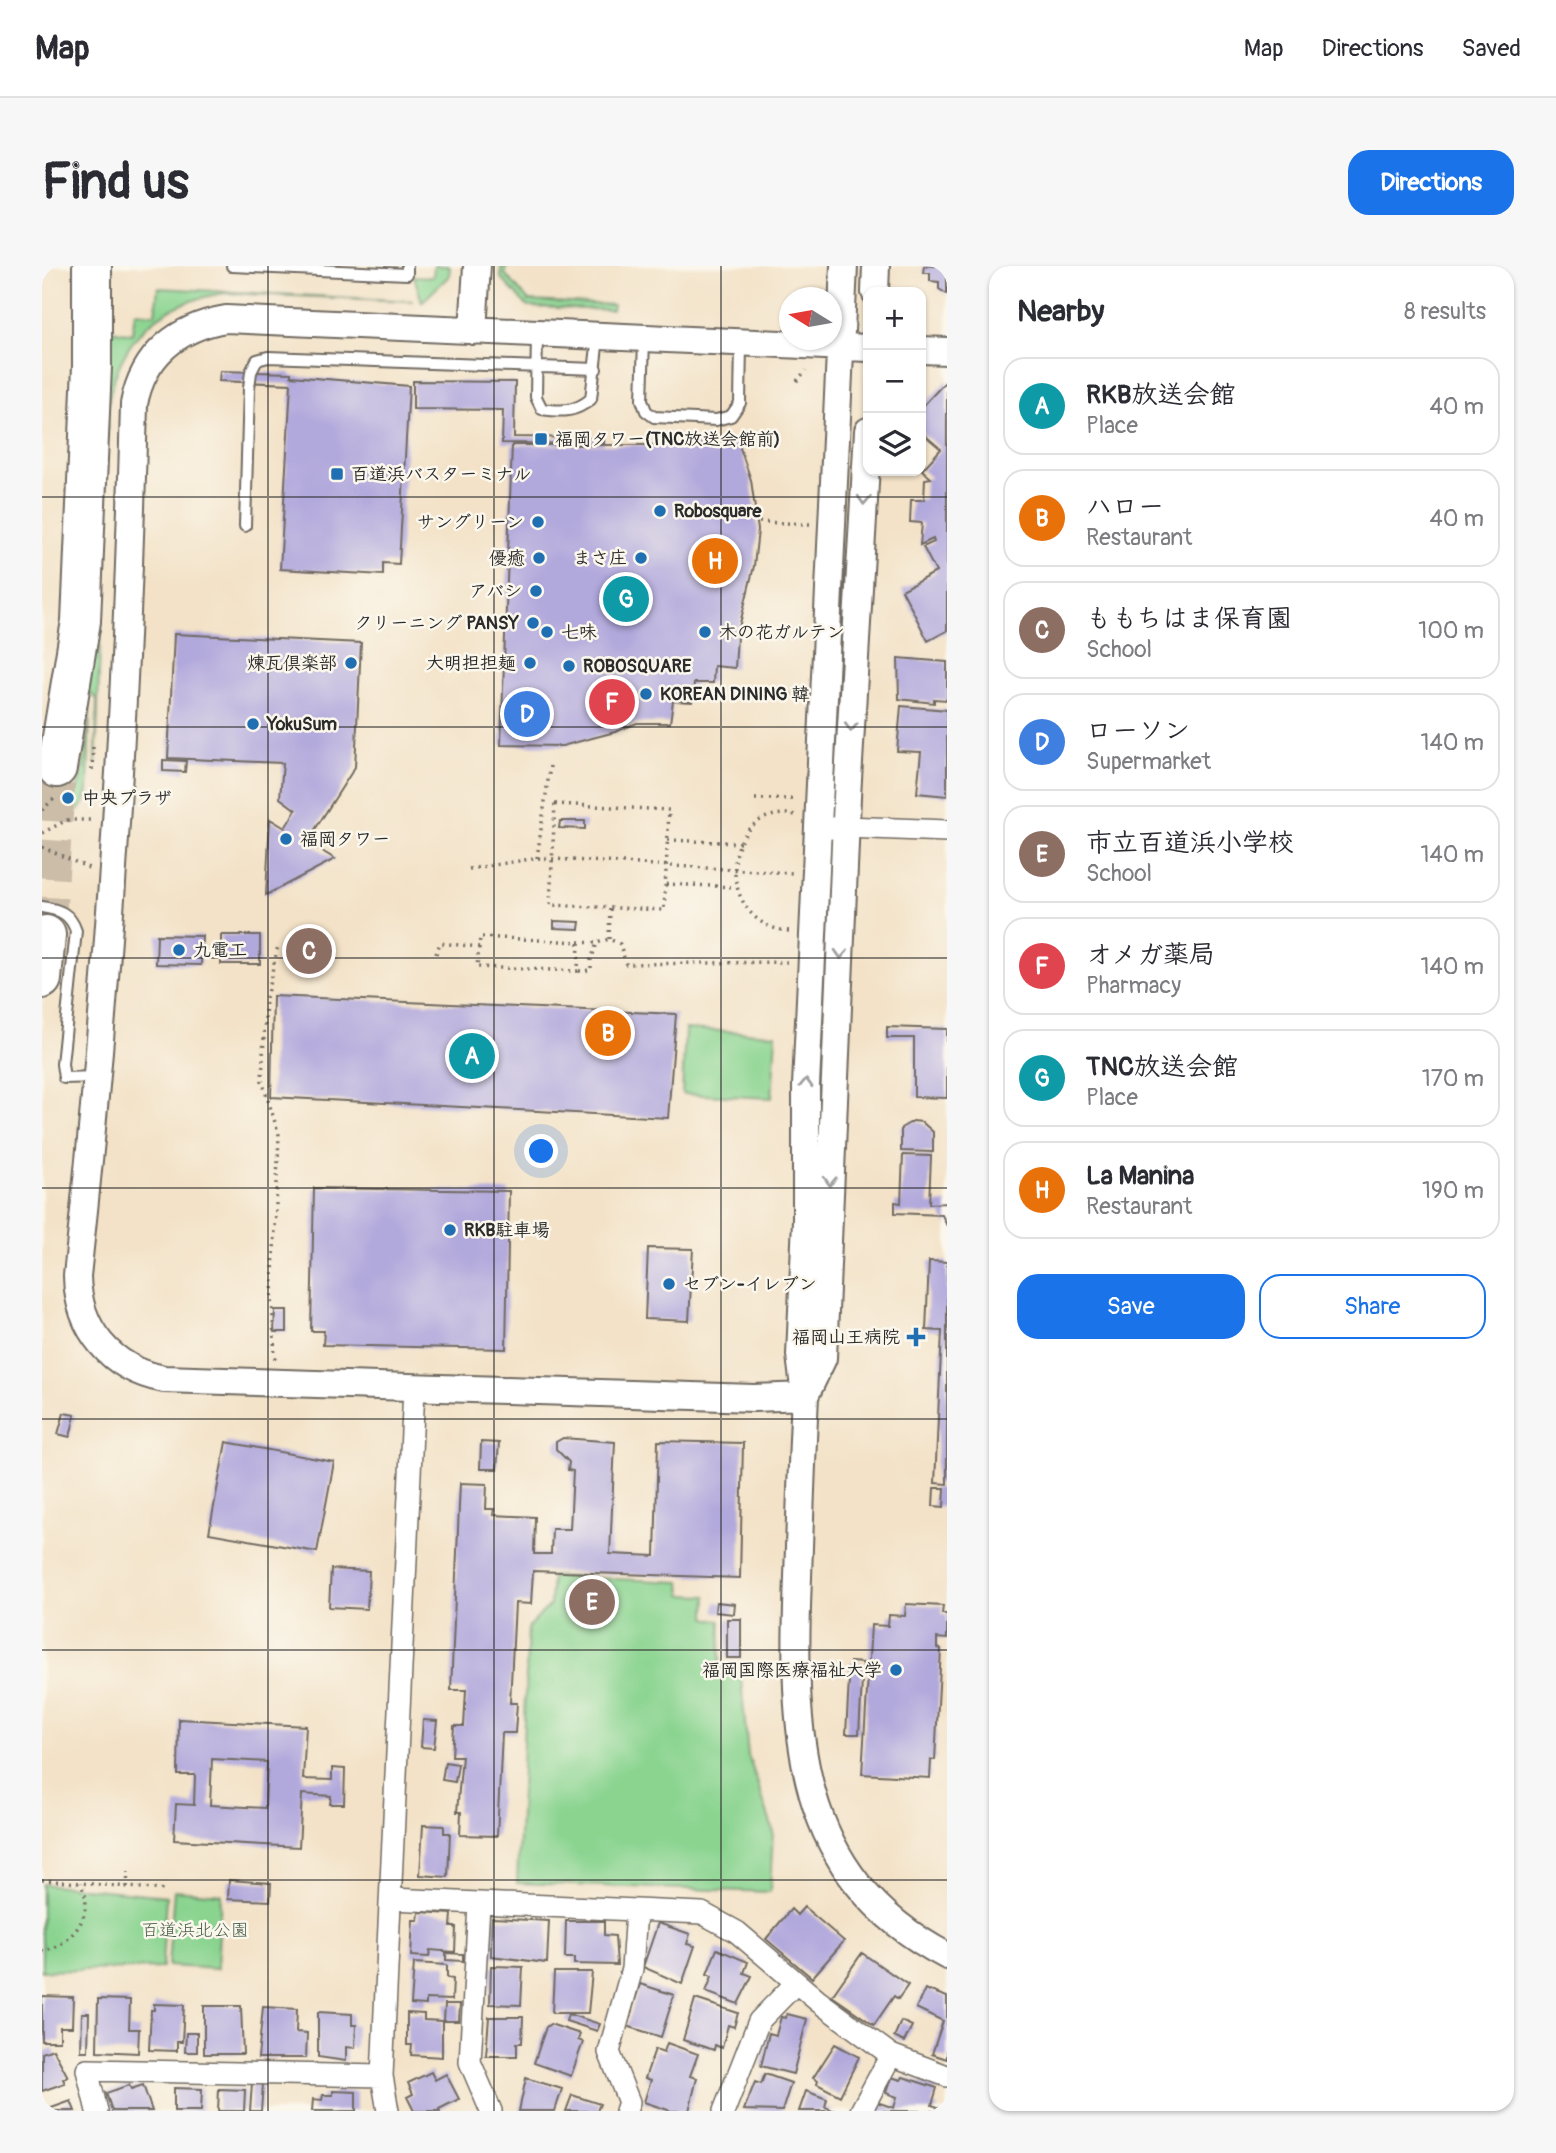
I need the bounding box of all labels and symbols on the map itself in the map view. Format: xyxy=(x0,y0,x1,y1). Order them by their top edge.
north arrow xyxy=(779,287,842,350)
place label: 福岡タワー(TNC放送会館前) xyxy=(555,428,780,451)
marker: 福岡タワー(TNC放送会館前) xyxy=(533,431,549,447)
place label: 百道浜バスターミナル xyxy=(351,463,531,486)
marker: 百道浜バスターミナル xyxy=(329,466,345,482)
one-way arrow xyxy=(857,494,872,505)
place label: Robosquare xyxy=(674,500,763,523)
marker: Robosquare xyxy=(652,503,668,519)
place label: サングリーン xyxy=(417,511,524,534)
marker: サングリーン xyxy=(530,514,546,530)
pin: H xyxy=(692,535,738,587)
place label: 優癒 xyxy=(489,547,525,570)
place label: まさ庄 xyxy=(573,547,627,570)
marker: 優癒 xyxy=(531,550,547,566)
marker: まさ庄 xyxy=(633,550,649,566)
pin: G xyxy=(603,573,649,625)
place label: アバシ xyxy=(469,580,522,603)
marker: アバシ xyxy=(528,583,544,599)
place label: クリーニング PANSY xyxy=(354,612,520,635)
marker: クリーニング PANSY xyxy=(525,615,541,631)
place label: 七味 xyxy=(561,621,597,644)
place label: 木の花ガルテン xyxy=(719,621,845,644)
marker: 七味 xyxy=(539,624,555,640)
marker: 木の花ガルテン xyxy=(697,624,713,640)
place label: 煉瓦倶楽部 xyxy=(247,652,337,675)
place label: 大明担担麺 xyxy=(426,652,516,675)
marker: 煉瓦倶楽部 xyxy=(343,655,359,671)
marker: 大明担担麺 xyxy=(522,655,538,671)
place label: ROBOSQUARE xyxy=(583,655,692,678)
marker: ROBOSQUARE xyxy=(561,658,577,674)
pin: F xyxy=(589,676,635,728)
place label: KOREAN DINING 韓 xyxy=(660,683,809,706)
marker: KOREAN DINING 韓 xyxy=(638,686,654,702)
pin: D xyxy=(504,688,550,740)
place label: YokuSum xyxy=(266,713,337,736)
marker: YokuSum xyxy=(245,716,261,732)
one-way arrow xyxy=(844,721,859,732)
place label: 中央プラザ xyxy=(82,787,172,810)
marker: 中央プラザ xyxy=(60,790,76,806)
place label: 福岡タワー xyxy=(300,828,390,851)
marker: 福岡タワー xyxy=(278,831,294,847)
pin: C xyxy=(286,925,332,977)
place label: 九電工 xyxy=(193,939,247,962)
marker: 九電工 xyxy=(171,942,187,958)
one-way arrow xyxy=(833,949,848,960)
pin: B xyxy=(585,1007,631,1059)
pin: A xyxy=(449,1030,495,1082)
one-way arrow xyxy=(798,1077,814,1088)
your location xyxy=(524,1134,558,1168)
one-way arrow xyxy=(823,1176,838,1187)
place label: RKB駐車場 xyxy=(464,1219,549,1242)
marker: RKB駐車場 xyxy=(442,1222,458,1238)
place label: セブン-イレブン xyxy=(683,1273,817,1296)
marker: セブン-イレブン xyxy=(661,1276,677,1292)
place label: 福岡山王病院 xyxy=(792,1326,900,1349)
marker: 福岡山王病院 xyxy=(906,1327,926,1347)
pin: E xyxy=(569,1576,615,1628)
place label: 福岡国際医療福祉大学 xyxy=(702,1659,882,1682)
marker: 福岡国際医療福祉大学 xyxy=(888,1662,904,1678)
park label: 百道浜北公園 xyxy=(141,1919,249,1942)

